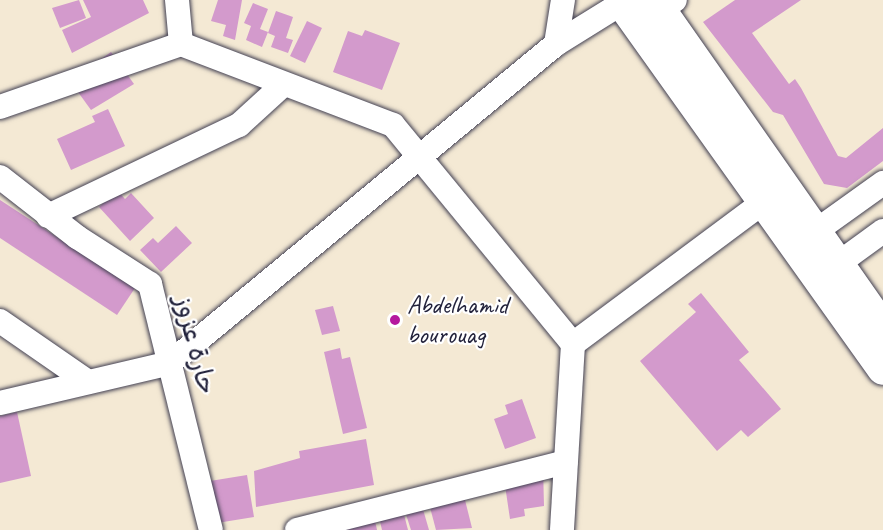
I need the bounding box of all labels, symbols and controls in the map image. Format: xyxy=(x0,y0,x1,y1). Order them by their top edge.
place label: Abdelhamid bourouag xyxy=(407,289,508,350)
street label: حارة عزوز xyxy=(168,292,222,398)
marker: Abdelhamid bourouag xyxy=(388,313,402,327)

